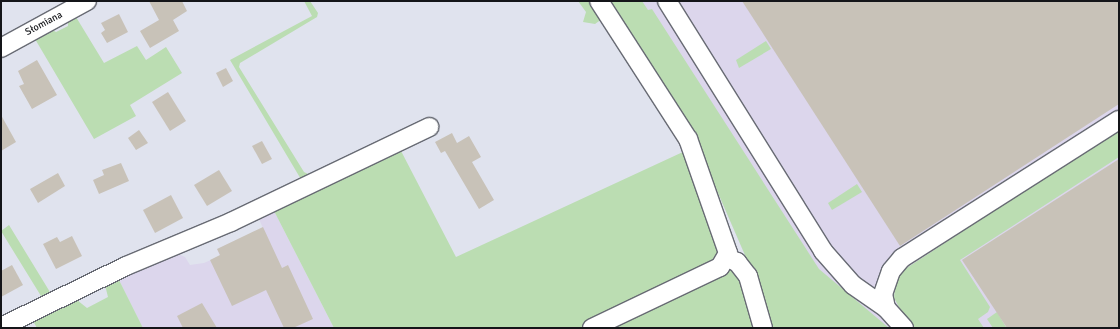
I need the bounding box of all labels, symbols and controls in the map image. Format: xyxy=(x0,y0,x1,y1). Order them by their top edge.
street label: Słomiana xyxy=(23,9,65,39)

